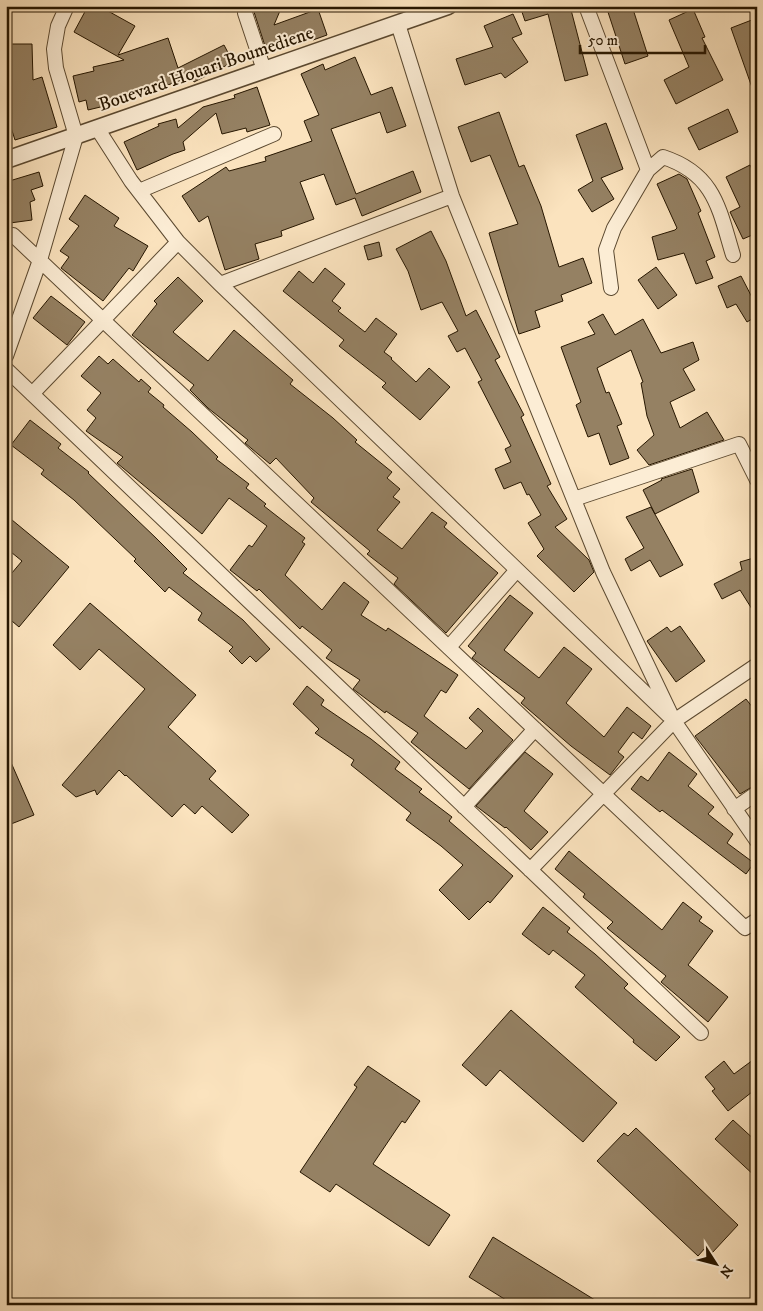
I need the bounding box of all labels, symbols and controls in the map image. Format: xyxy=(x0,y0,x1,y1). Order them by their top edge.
street label: Bouevard Houari Boumediene xyxy=(95,21,317,117)
scale bar xyxy=(580,22,706,54)
text: 50 m xyxy=(588,31,618,50)
north arrow xyxy=(690,1238,740,1288)
text: N xyxy=(715,1261,736,1281)

